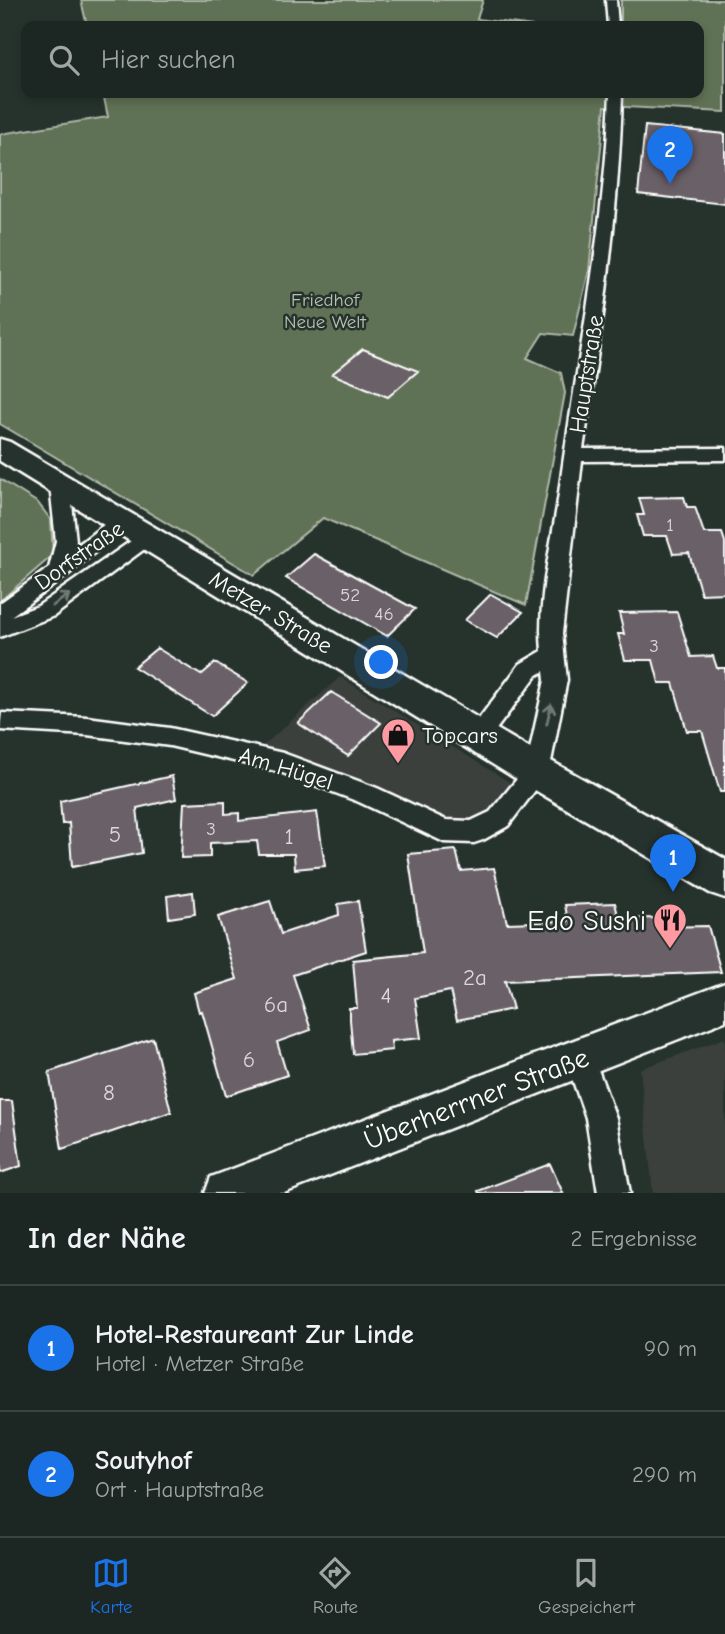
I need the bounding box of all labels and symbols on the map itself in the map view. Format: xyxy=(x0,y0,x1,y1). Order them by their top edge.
pin: 2 xyxy=(647,126,693,184)
park label: Friedhof Neue Welt xyxy=(284,289,367,333)
street label: Hauptstraße xyxy=(564,313,609,435)
house number: 1 xyxy=(666,514,674,536)
street label: Dorfstraße xyxy=(30,515,129,596)
street label: Metzer Straße xyxy=(204,565,337,660)
house number: 52 xyxy=(340,584,360,606)
one-way arrow xyxy=(51,593,71,607)
house number: 46 xyxy=(374,603,394,625)
house number: 3 xyxy=(649,635,659,657)
your location xyxy=(364,645,398,679)
one-way arrow xyxy=(543,703,556,726)
shop icon: Topcars xyxy=(379,716,417,765)
place label: Topcars xyxy=(422,722,498,749)
street label: Am Hügel xyxy=(235,741,336,796)
house number: 3 xyxy=(206,818,216,840)
house number: 5 xyxy=(109,821,121,848)
house number: 1 xyxy=(284,823,294,850)
pin: 1 xyxy=(650,834,696,892)
restaurant icon: Edo Sushi xyxy=(651,901,689,950)
place label: Edo Sushi xyxy=(527,905,646,937)
house number: 2a xyxy=(463,964,487,991)
house number: 4 xyxy=(380,982,392,1009)
house number: 6a xyxy=(264,991,288,1018)
street label: Überherrner Straße xyxy=(360,1041,593,1157)
house number: 6 xyxy=(243,1046,255,1073)
house number: 8 xyxy=(103,1079,115,1106)

